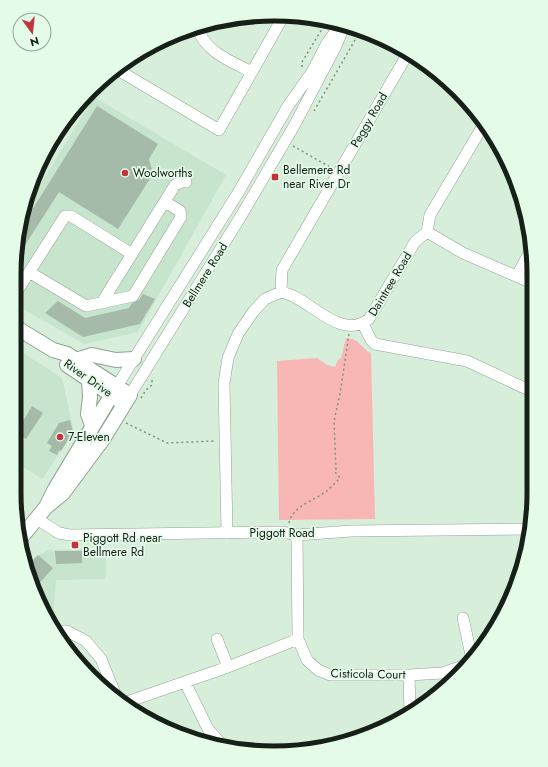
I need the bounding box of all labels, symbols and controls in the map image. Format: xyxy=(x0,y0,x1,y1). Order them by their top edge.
north arrow xyxy=(12,12,52,52)
text: N xyxy=(28,33,41,51)
street label: Peggy Road xyxy=(346,89,392,151)
place label: Bellemere Rd near River Dr xyxy=(283,161,351,193)
place label: Woolworths xyxy=(133,164,193,182)
marker: Woolworths xyxy=(120,168,130,178)
marker: Bellemere Rd near River Dr xyxy=(270,172,280,182)
street label: Bellmere Road xyxy=(178,239,232,311)
street label: Daintree Road xyxy=(364,248,416,320)
street label: River Drive xyxy=(60,355,116,401)
place label: 7-Eleven xyxy=(68,428,110,446)
marker: 7-Eleven xyxy=(55,432,65,442)
street label: Piggott Road xyxy=(249,524,315,542)
place label: Piggott Rd near Bellmere Rd xyxy=(83,529,163,561)
marker: Piggott Rd near Bellmere Rd xyxy=(70,540,80,550)
street label: Cisticola Court xyxy=(331,664,406,684)

